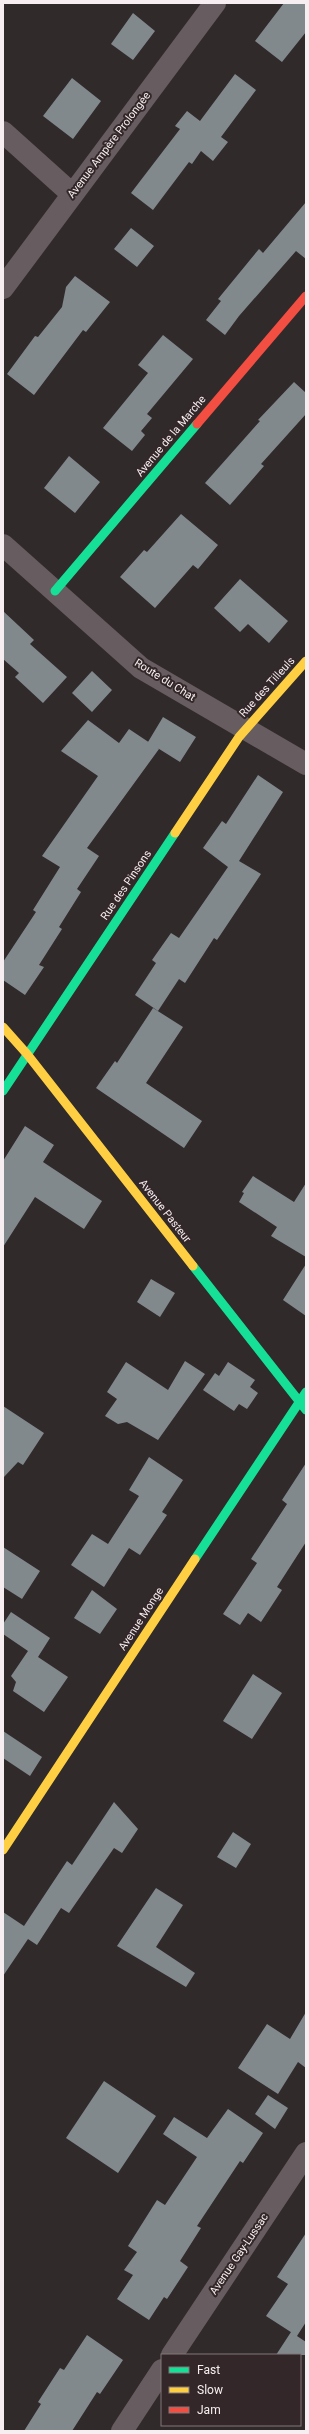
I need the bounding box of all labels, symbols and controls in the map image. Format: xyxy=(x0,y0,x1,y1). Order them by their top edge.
street label: Avenue Ampère Prolongée xyxy=(65,89,153,201)
street label: Avenue de la Marche xyxy=(133,393,209,479)
street label: Rue des Tilleuls xyxy=(237,654,298,720)
street label: Route du Chat xyxy=(132,656,198,704)
street label: Rue des Pinsons xyxy=(98,847,154,922)
street label: Avenue Pasteur xyxy=(136,1177,194,1245)
street label: Avenue Monge xyxy=(116,1585,166,1653)
street label: Avenue Gay-Lussac xyxy=(207,2211,271,2297)
legend xyxy=(161,2354,301,2426)
text: Fast xyxy=(197,2363,220,2377)
text: Slow xyxy=(197,2383,223,2397)
text: Jam xyxy=(197,2403,221,2417)

